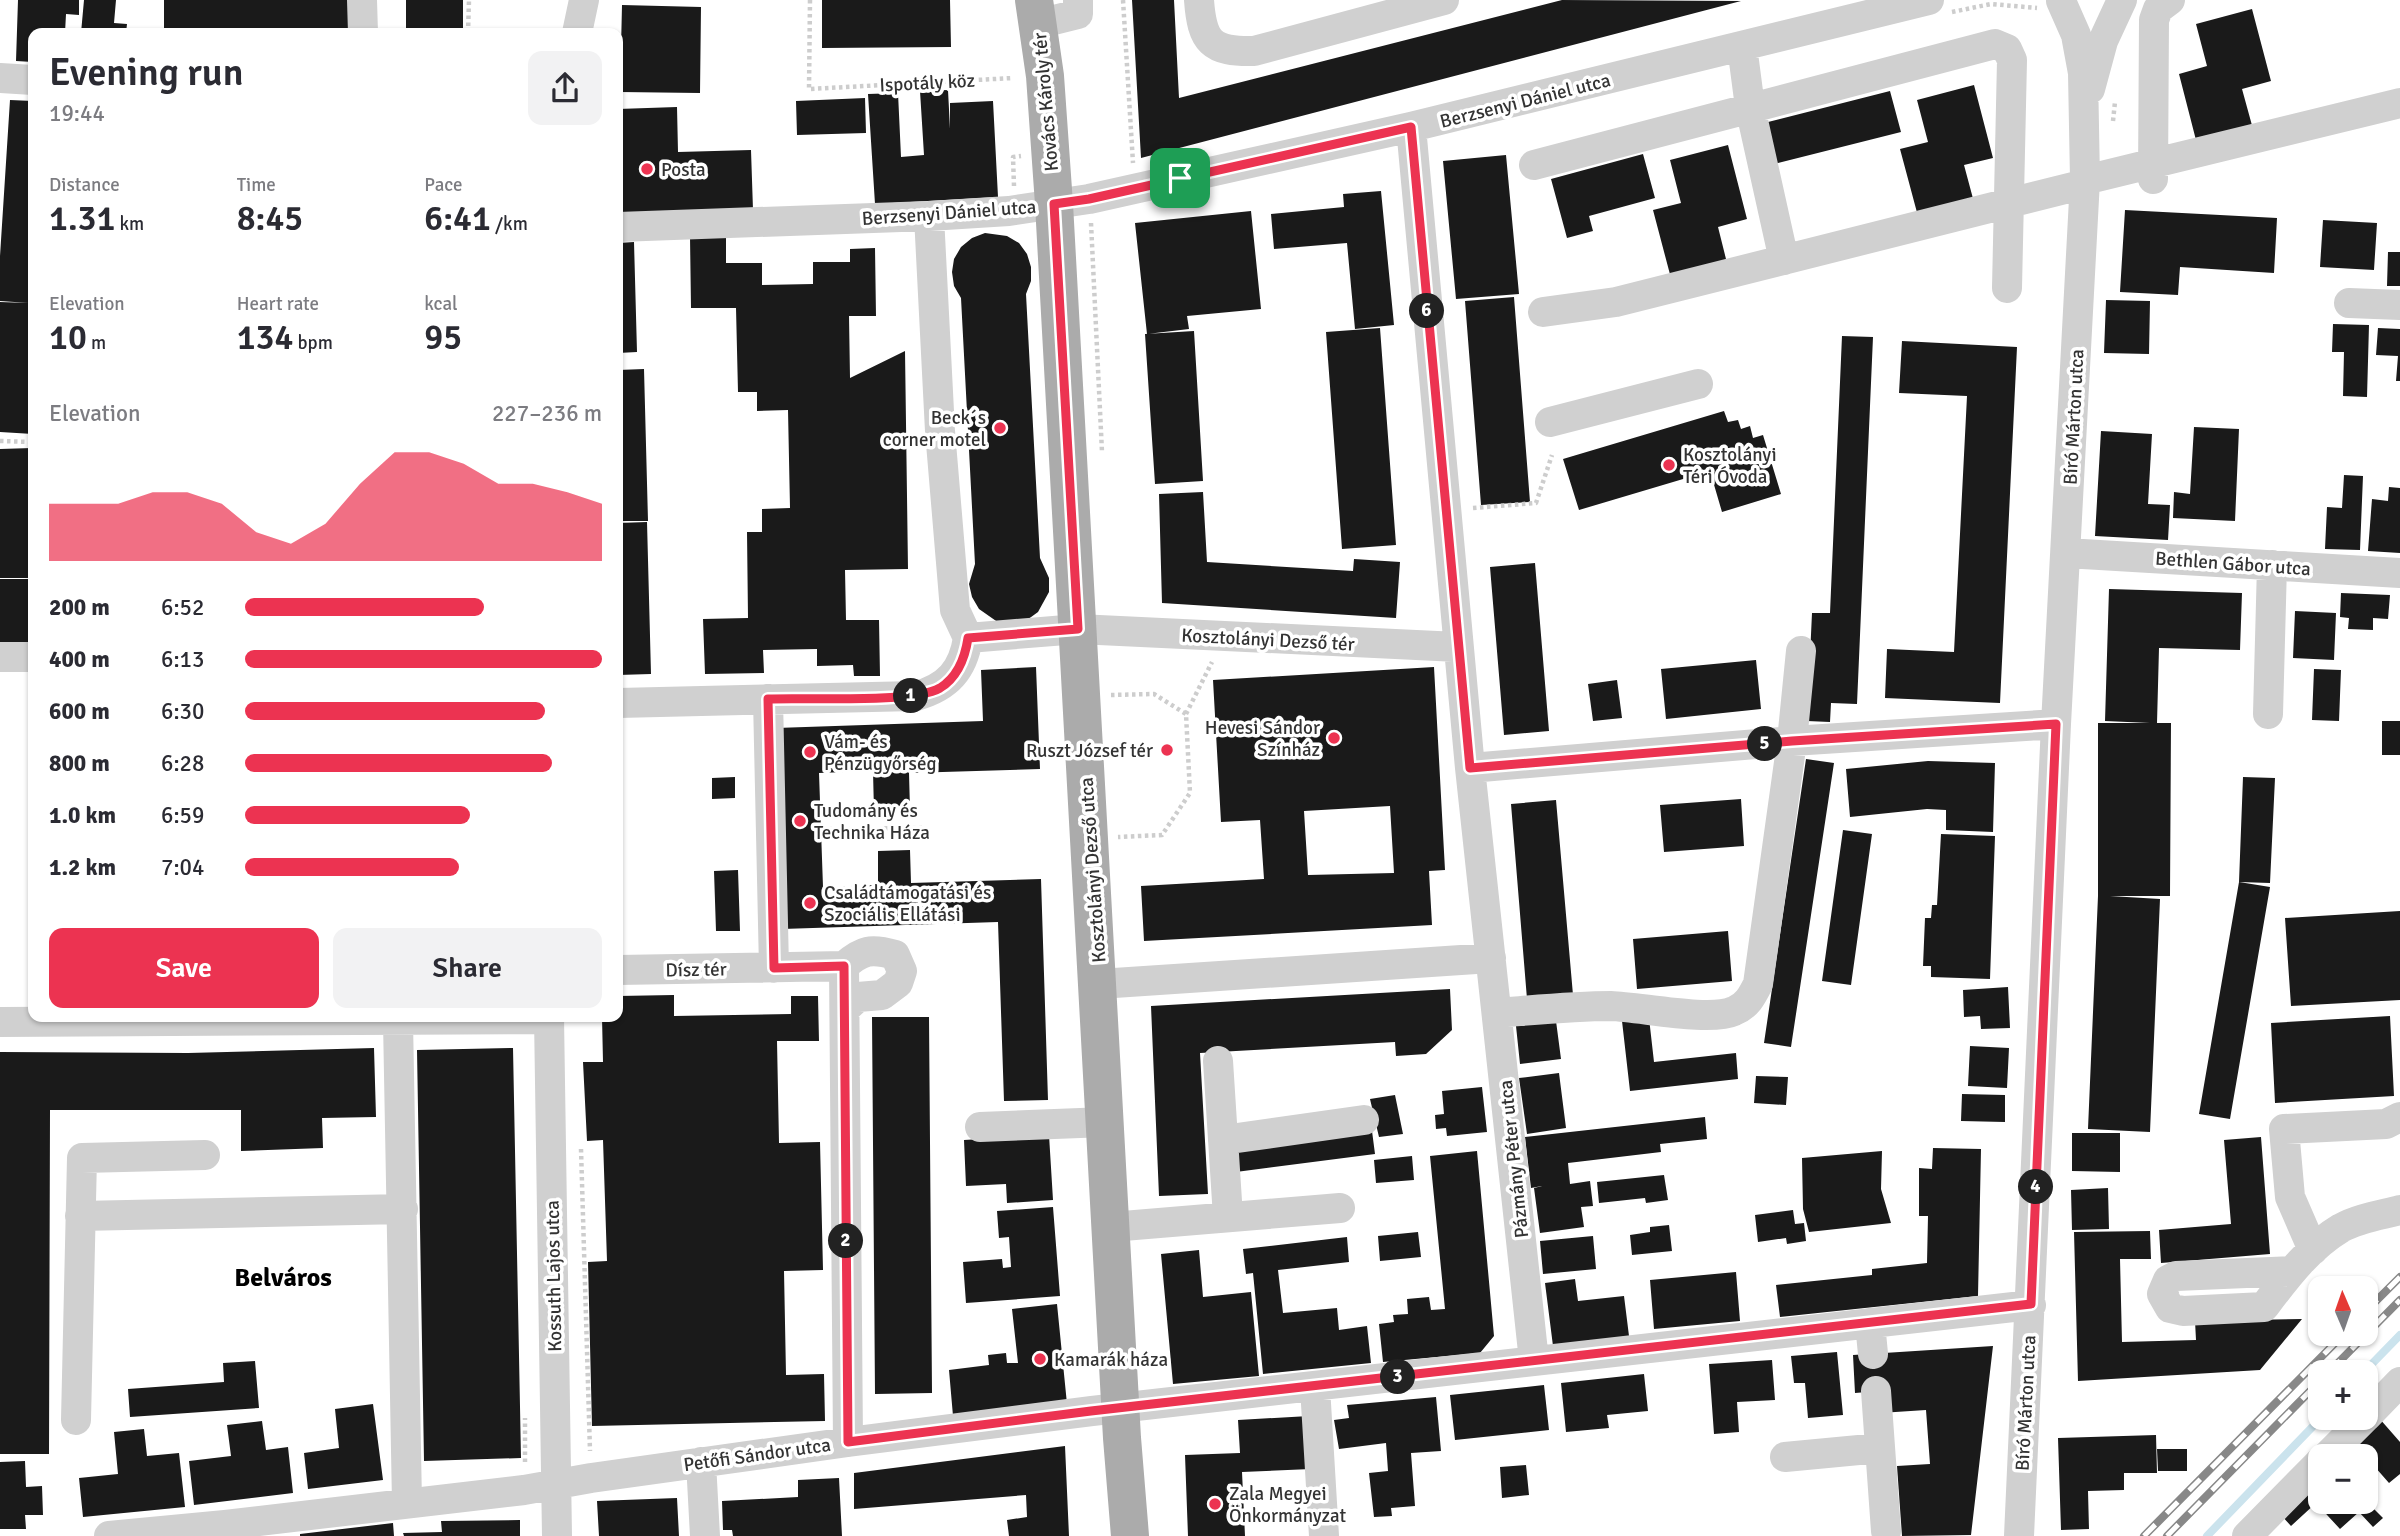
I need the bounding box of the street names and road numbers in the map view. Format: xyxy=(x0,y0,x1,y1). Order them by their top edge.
street label: Kovács Károly tér xyxy=(1028,32,1064,172)
street label: Berzsenyi Dániel utca xyxy=(1437,68,1613,134)
street label: Ispotály köz xyxy=(879,69,975,97)
street label: Berzsenyi Dániel utca xyxy=(861,195,1037,231)
street label: Bíró Márton utca xyxy=(2058,348,2090,486)
street label: Bethlen Gábor utca xyxy=(2154,547,2311,581)
street label: Kosztolányi Dezső tér xyxy=(1181,623,1355,657)
street label: Kosztolányi Dezső utca xyxy=(1075,776,1111,963)
street label: Dísz tér xyxy=(665,957,727,983)
street label: Pázmány Péter utca xyxy=(1494,1079,1534,1239)
street label: Kossuth Lajos utca xyxy=(541,1200,567,1352)
street label: Bíró Márton utca xyxy=(2010,1334,2042,1472)
street label: Petőfi Sándor utca xyxy=(682,1433,832,1477)

